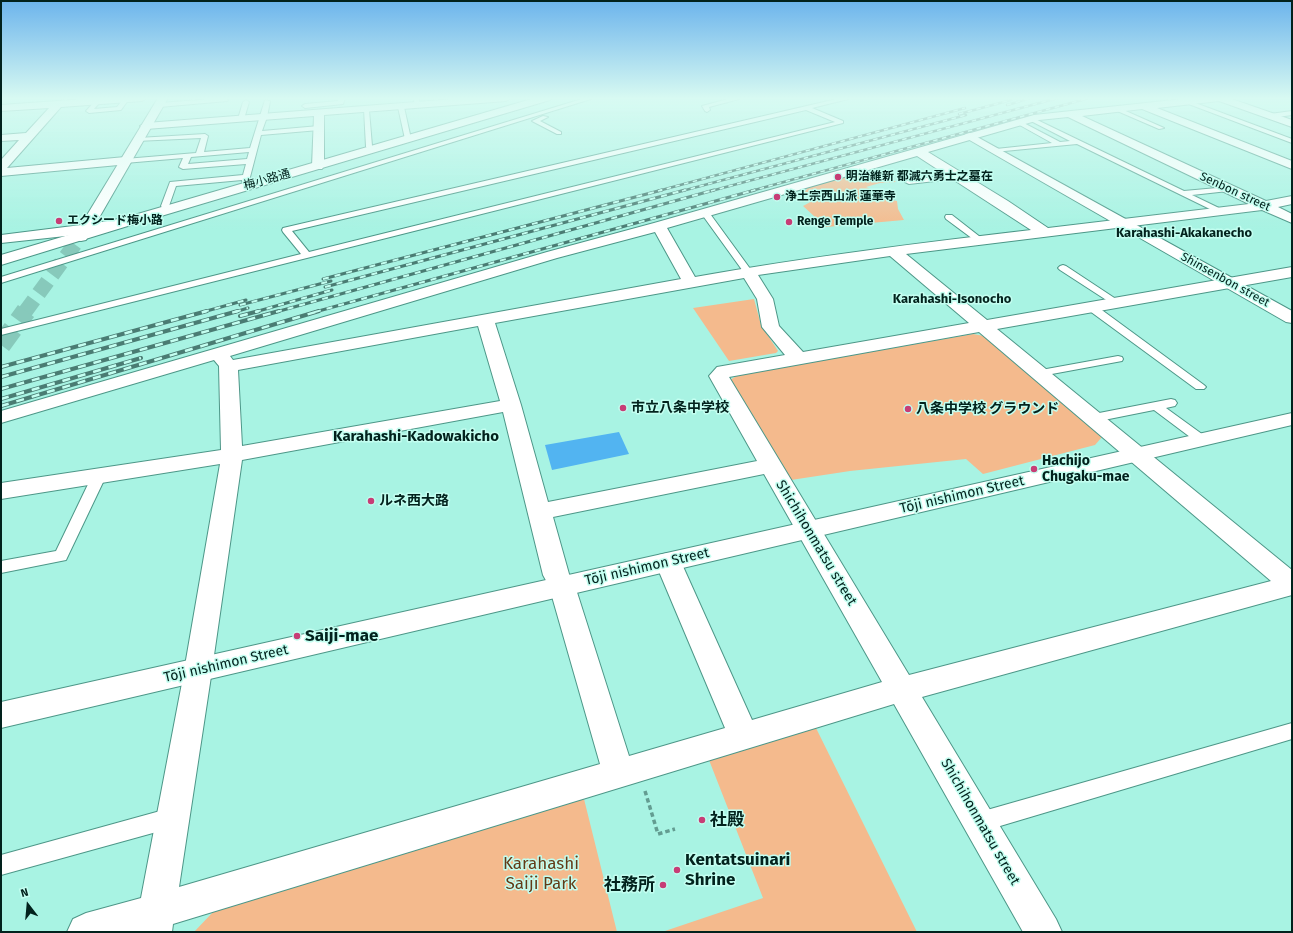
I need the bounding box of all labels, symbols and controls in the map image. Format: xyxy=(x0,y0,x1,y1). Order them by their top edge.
street label: 梅小路通 xyxy=(242,166,292,194)
street label: Senbon street xyxy=(1197,169,1273,215)
place label: 明治維新 都滅六勇士之墓在 xyxy=(846,170,993,184)
marker: 明治維新 都滅六勇士之墓在 xyxy=(833,172,843,182)
place label: 浄土宗西山派 蓮華寺 xyxy=(785,190,896,204)
marker: 浄土宗西山派 蓮華寺 xyxy=(772,192,782,202)
place label: エクシード梅小路 xyxy=(67,214,163,228)
place label: Renge Temple xyxy=(797,215,873,229)
marker: エクシード梅小路 xyxy=(54,216,64,226)
marker: Renge Temple xyxy=(784,217,794,227)
district label: Karahashi-Akakanecho xyxy=(1116,225,1252,241)
street label: Shinsenbon street xyxy=(1178,250,1272,310)
district label: Karahashi-Isonocho xyxy=(893,291,1011,307)
place label: 市立八条中学校 xyxy=(631,400,729,416)
place label: 八条中学校 グラウンド xyxy=(916,401,1059,417)
marker: 市立八条中学校 xyxy=(618,403,628,413)
marker: 八条中学校 グラウンド xyxy=(903,404,913,414)
district label: Karahashi-Kadowakicho xyxy=(333,428,499,446)
place label: Hachijo Chugaku-mae xyxy=(1042,453,1130,486)
marker: Hachijo Chugaku-mae xyxy=(1029,464,1039,474)
street label: Tōji nishimon Street xyxy=(898,473,1026,517)
street label: Shichihonmatsu street xyxy=(772,477,860,609)
place label: ルネ西大路 xyxy=(379,493,449,509)
marker: ルネ西大路 xyxy=(366,496,376,506)
street label: Tōji nishimon Street xyxy=(583,545,711,589)
place label: Saiji-mae xyxy=(305,626,378,646)
marker: Saiji-mae xyxy=(292,631,302,641)
street label: Tōji nishimon Street xyxy=(162,642,290,686)
street label: Shichihonmatsu street xyxy=(937,756,1023,888)
place label: 社殿 xyxy=(710,810,744,830)
marker: 社殿 xyxy=(697,815,707,825)
place label: Kentatsuinari Shrine xyxy=(685,850,790,890)
park label: Karahashi Saiji Park xyxy=(503,854,579,894)
marker: Kentatsuinari Shrine xyxy=(672,865,682,875)
place label: 社務所 xyxy=(604,875,655,895)
marker: 社務所 xyxy=(658,880,668,890)
north arrow xyxy=(8,885,48,925)
text: N xyxy=(19,886,30,900)

